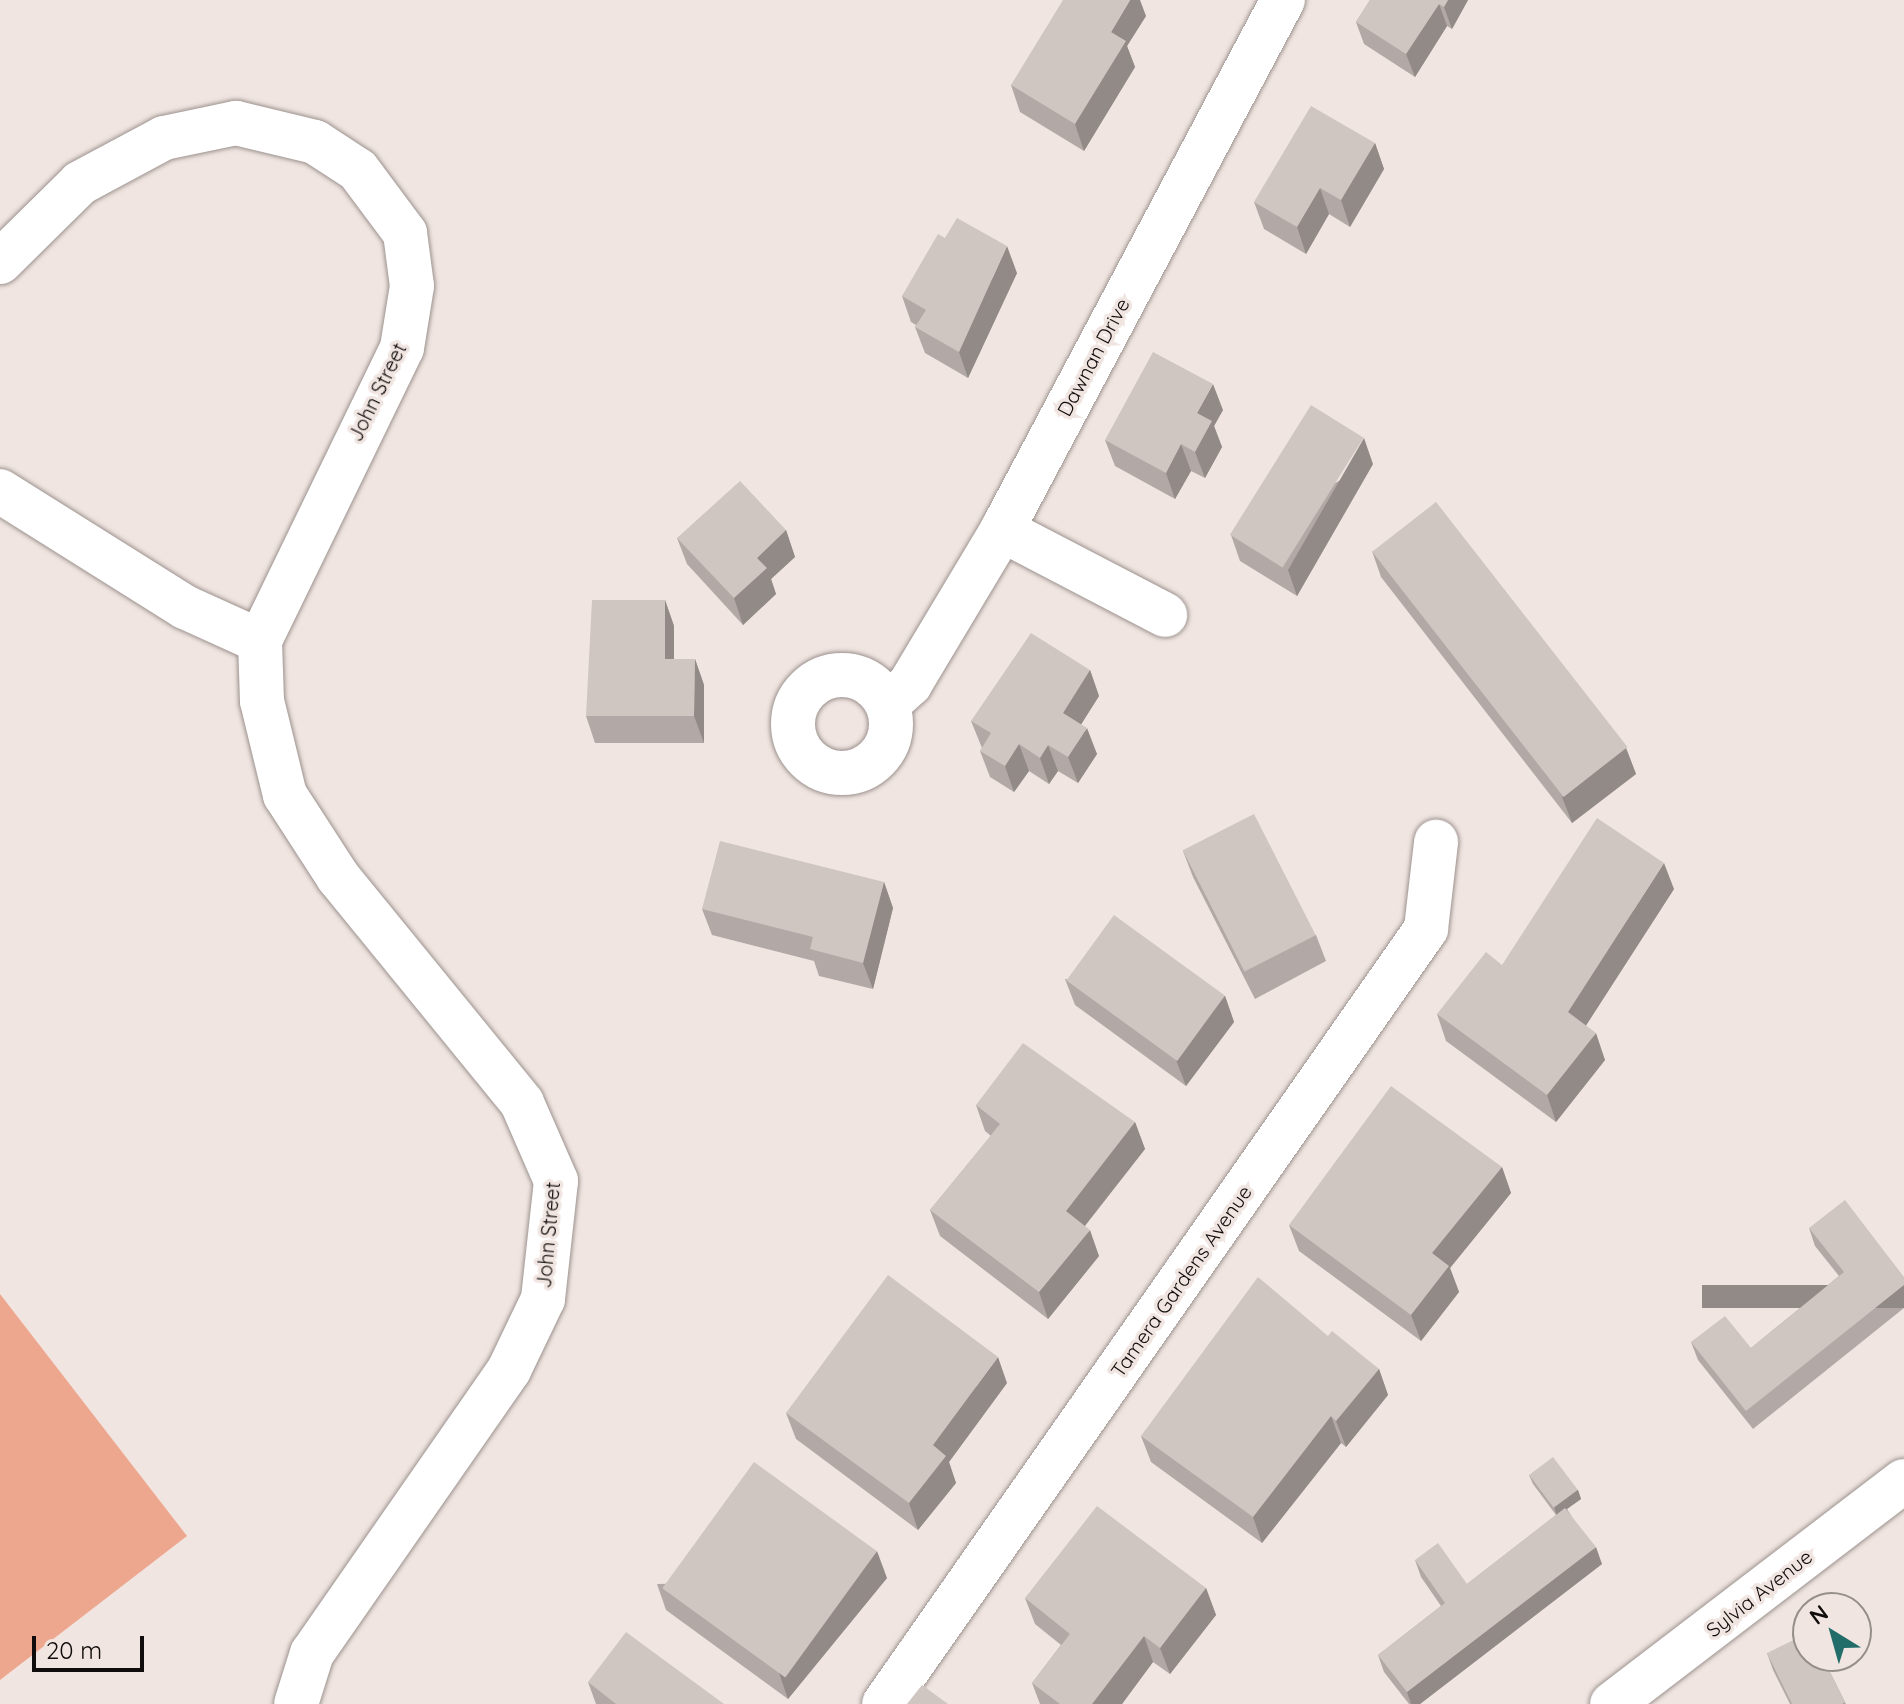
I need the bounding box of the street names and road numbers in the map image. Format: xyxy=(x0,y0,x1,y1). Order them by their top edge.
street label: Dawnan Drive xyxy=(1052,294,1134,420)
street label: John Street xyxy=(343,339,411,445)
street label: John Street xyxy=(531,1181,565,1289)
street label: Tamera Gardens Avenue xyxy=(1106,1181,1256,1381)
street label: Sylvia Avenue xyxy=(1701,1544,1817,1642)

